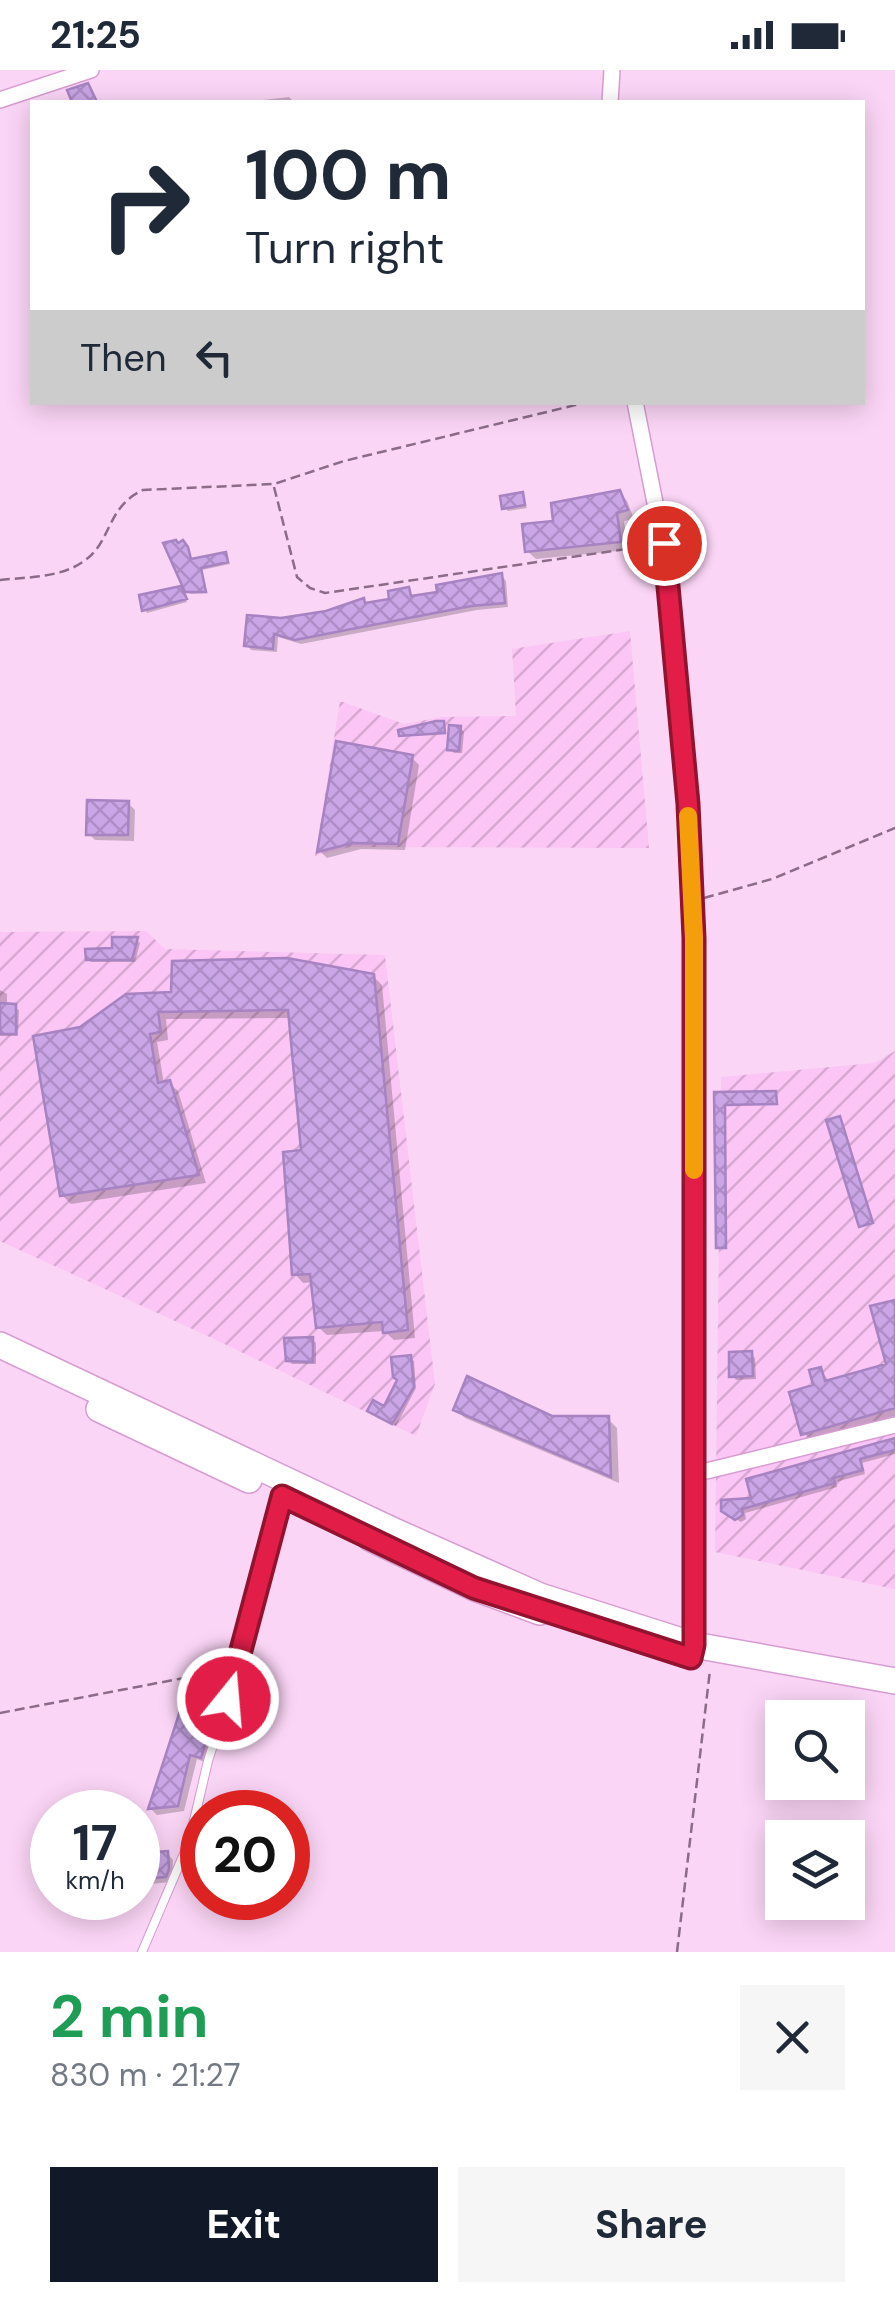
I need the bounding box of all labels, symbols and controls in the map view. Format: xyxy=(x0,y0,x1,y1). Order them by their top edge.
text: 21:25 xyxy=(50,10,141,60)
text: 100 m xyxy=(245,130,451,221)
icon: right xyxy=(80,140,210,270)
text: Turn right xyxy=(245,218,444,277)
icon: left xyxy=(187,330,242,385)
text: Then xyxy=(80,333,167,383)
pin xyxy=(622,501,707,586)
icon: arrive xyxy=(637,516,692,571)
position arrow xyxy=(176,1647,280,1751)
map controls xyxy=(765,1700,865,1920)
button: search xyxy=(765,1700,865,1800)
speed limit sign: 20 xyxy=(180,1790,310,1920)
text: 17 xyxy=(72,1810,118,1876)
button: layers xyxy=(765,1820,865,1920)
text: km/h xyxy=(65,1864,125,1897)
text: 2 min xyxy=(50,1977,209,2056)
button: close xyxy=(740,1985,845,2090)
text: 830 m · 21:27 xyxy=(50,2054,241,2096)
button: Exit xyxy=(50,2167,438,2282)
button: Share xyxy=(458,2167,845,2282)

